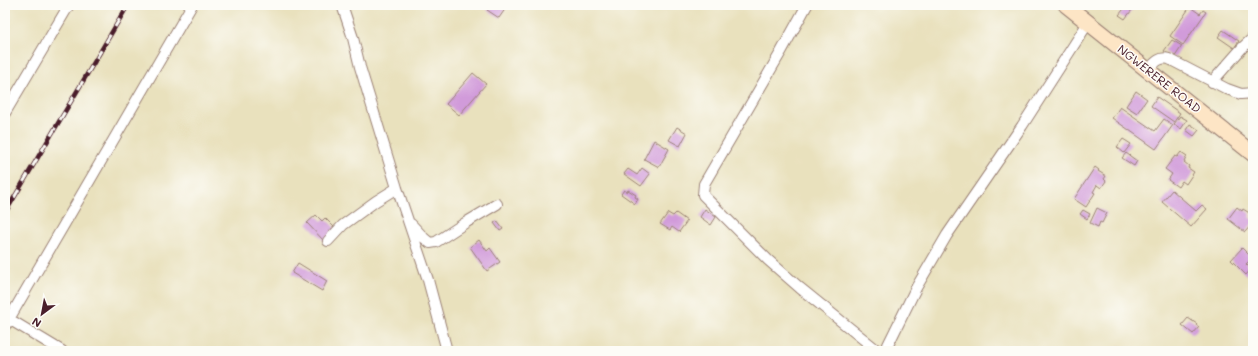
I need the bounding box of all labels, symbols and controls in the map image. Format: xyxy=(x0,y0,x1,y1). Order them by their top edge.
street label: NGWERERE ROAD xyxy=(1115,41,1205,116)
north arrow xyxy=(22,294,62,334)
text: N xyxy=(29,314,44,331)

